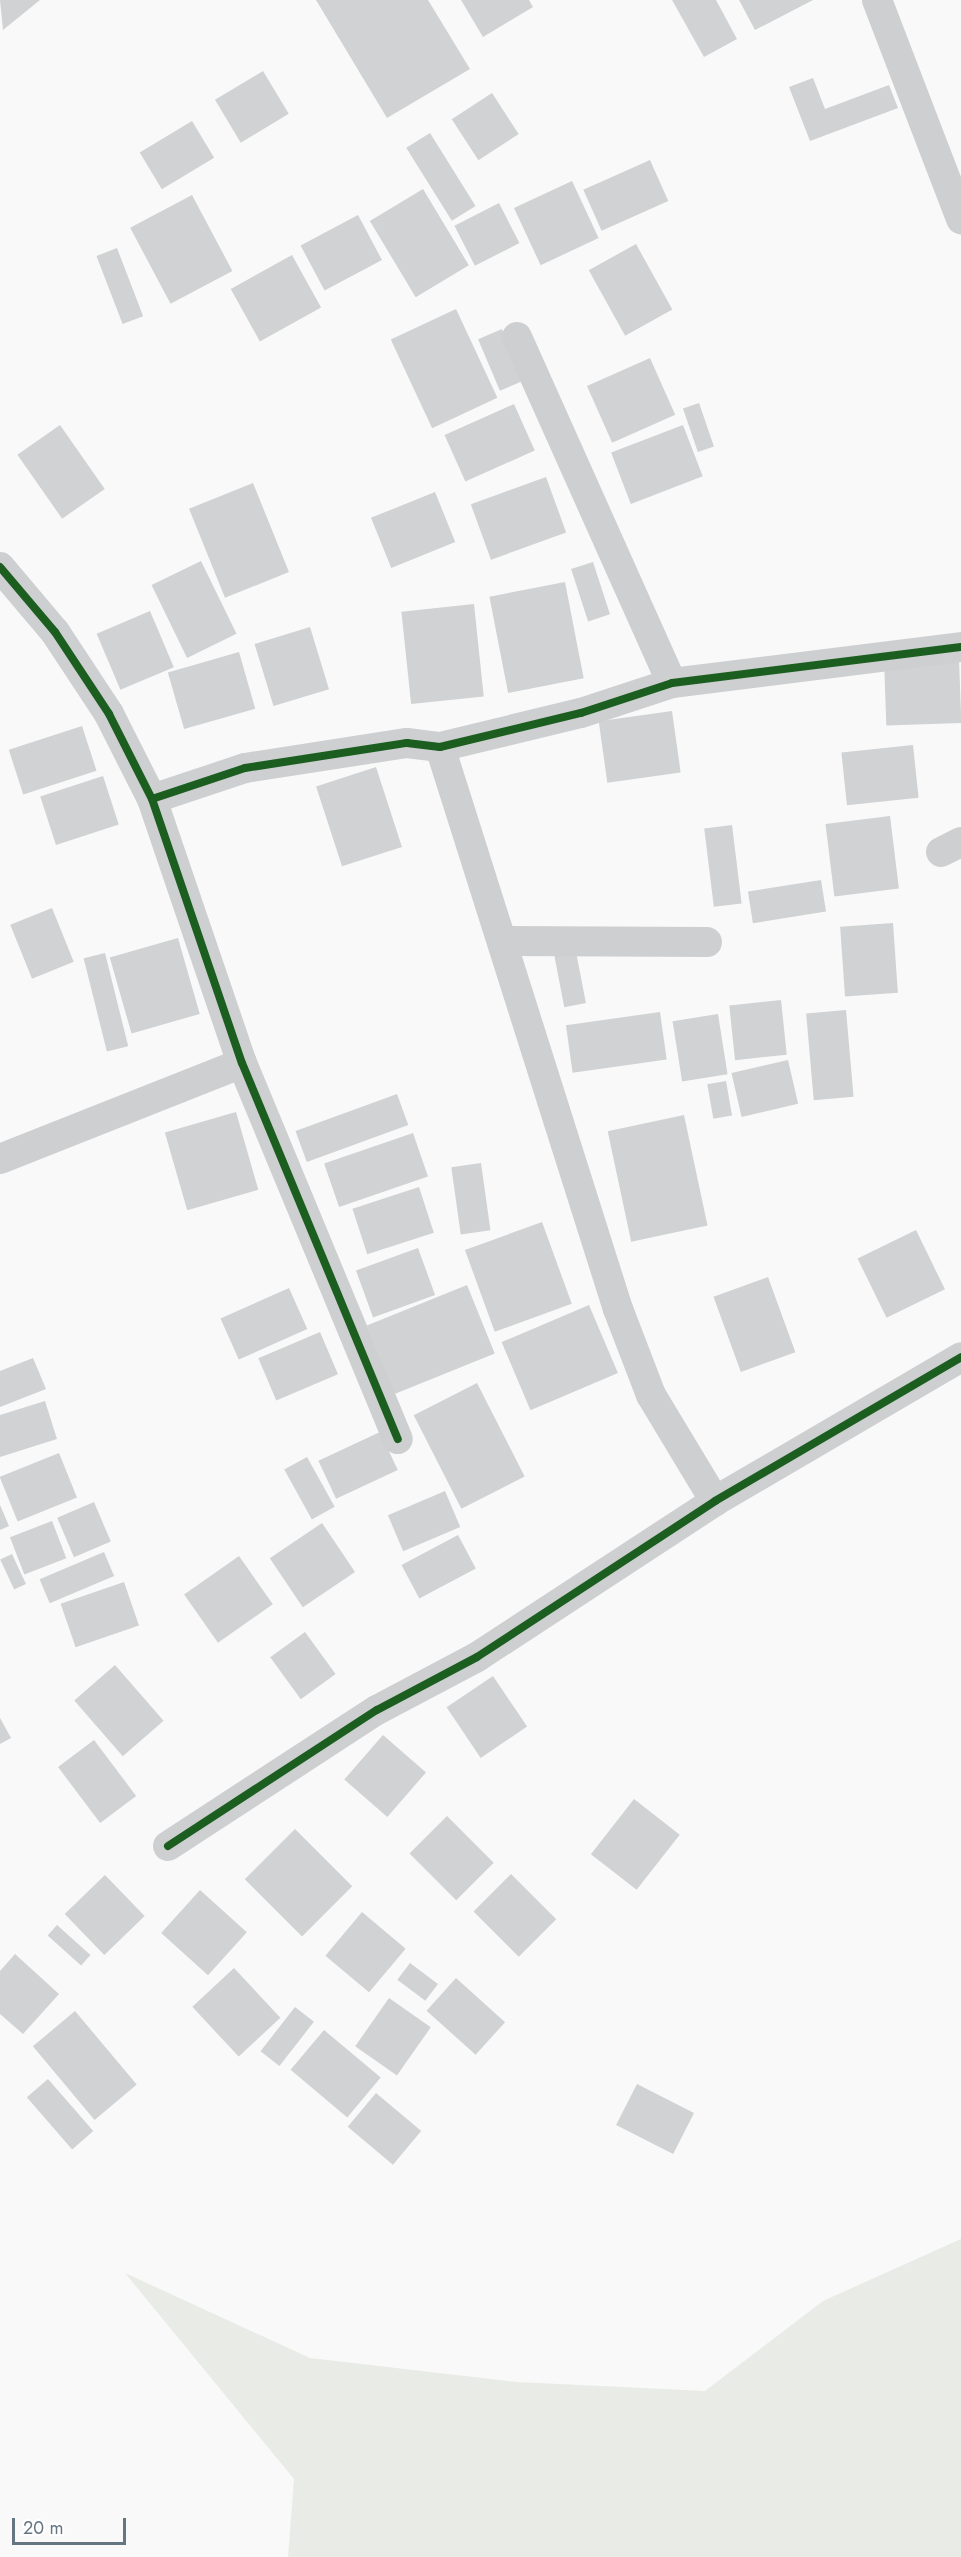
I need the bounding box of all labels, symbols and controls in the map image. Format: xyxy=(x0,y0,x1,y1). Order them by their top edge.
scale bar xyxy=(15,2506,129,2544)
text: 20 m xyxy=(23,2515,63,2541)

